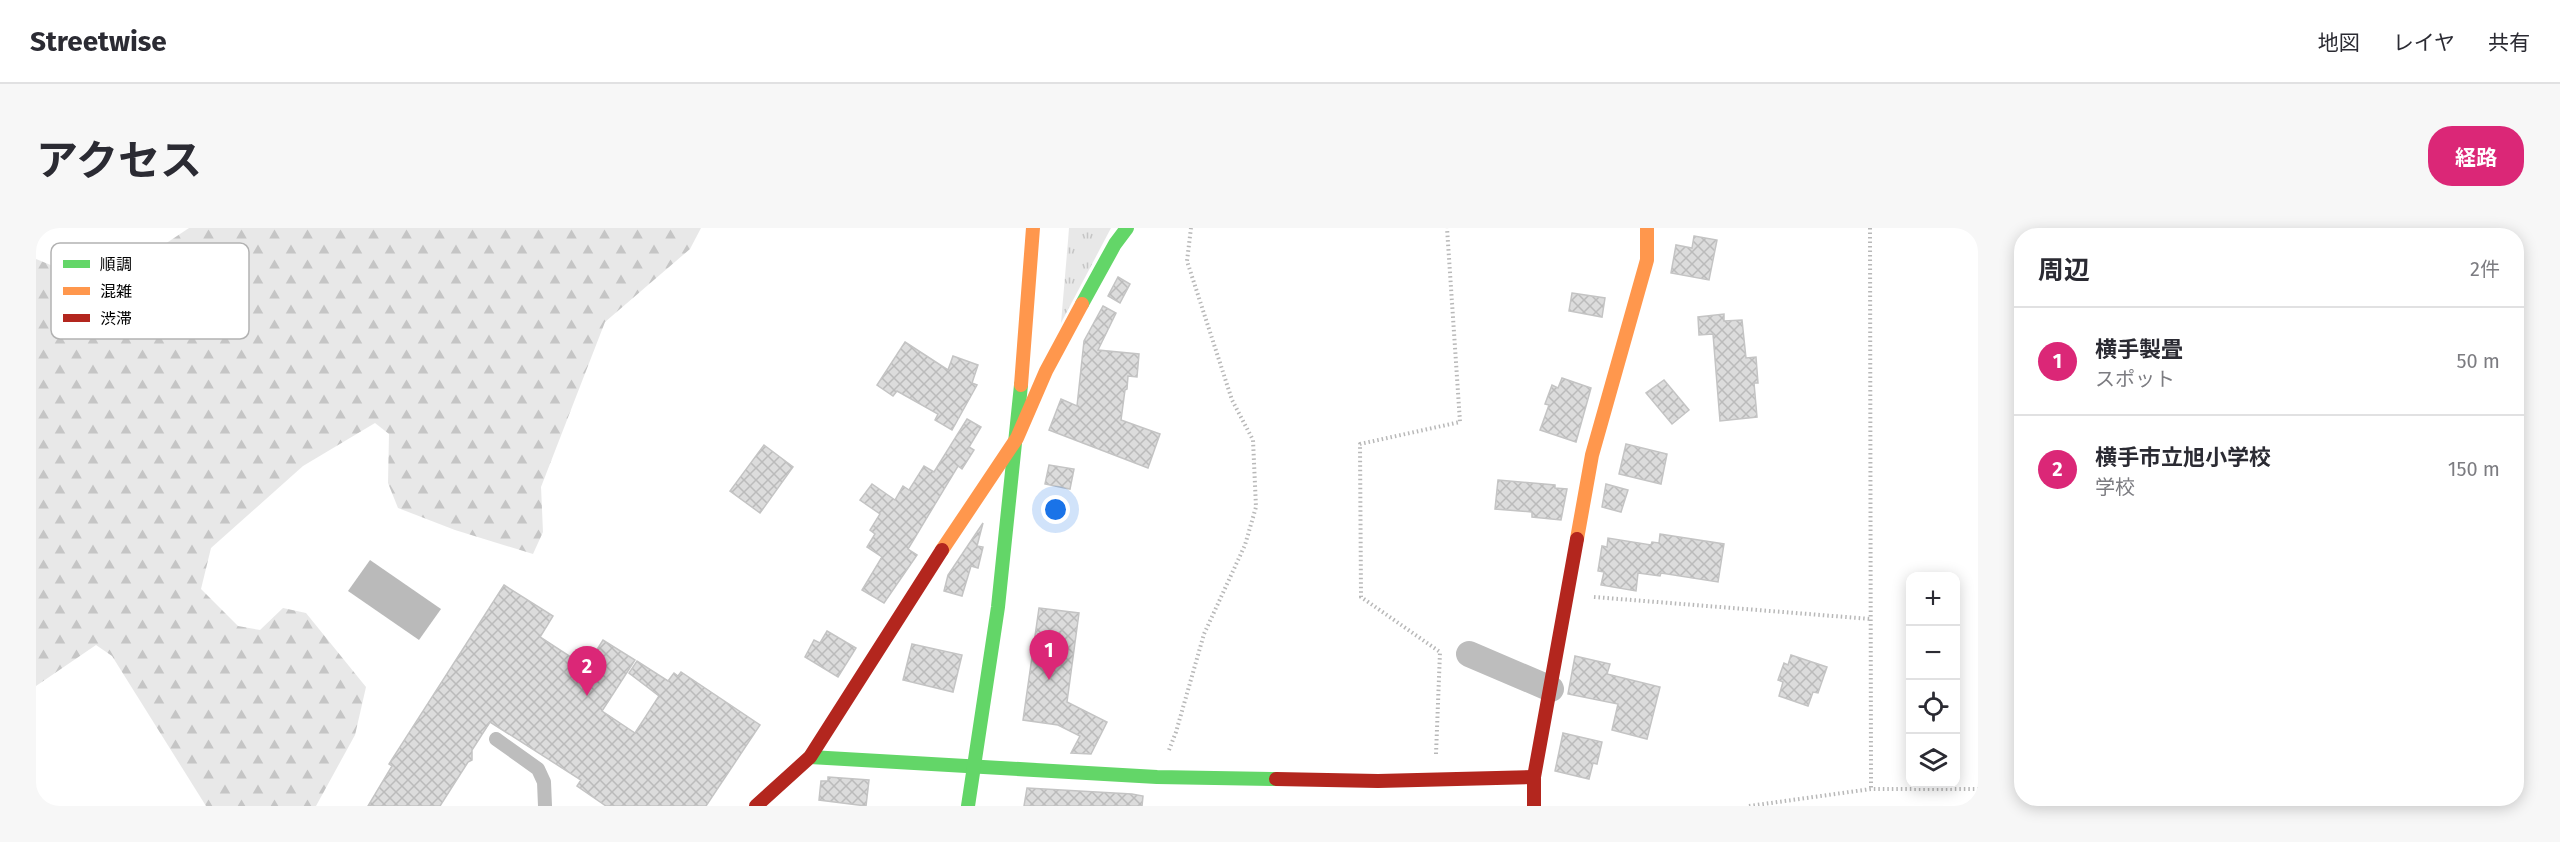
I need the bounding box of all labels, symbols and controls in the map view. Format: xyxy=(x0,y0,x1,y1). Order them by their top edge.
text: Streetwise xyxy=(30,25,167,58)
text: 地図 xyxy=(2318,30,2360,56)
text: レイヤ xyxy=(2393,30,2455,56)
text: 共有 xyxy=(2488,30,2530,56)
button: 経路 xyxy=(2428,126,2524,186)
text: アクセス xyxy=(36,136,202,186)
legend xyxy=(51,243,249,339)
text: 順調 xyxy=(100,255,132,274)
text: 周辺 xyxy=(2038,255,2090,286)
text: 2件 xyxy=(2470,257,2500,281)
text: 混雑 xyxy=(100,282,132,301)
text: 渋滞 xyxy=(100,309,132,328)
text: 横手製畳 xyxy=(2095,336,2183,363)
text: 1 xyxy=(2053,349,2062,373)
text: 50 m xyxy=(2456,349,2500,373)
text: スポット xyxy=(2095,367,2175,391)
text: 横手市立旭小学校 xyxy=(2095,444,2271,471)
text: 2 xyxy=(2052,457,2063,481)
text: 150 m xyxy=(2448,457,2500,481)
text: 学校 xyxy=(2095,475,2135,499)
your location xyxy=(1041,495,1070,524)
map controls xyxy=(1906,572,1960,788)
button: + xyxy=(1906,572,1960,626)
button: − xyxy=(1906,626,1960,680)
pin: 1 xyxy=(1030,630,1068,680)
pin: 2 xyxy=(568,646,606,696)
button: locate xyxy=(1906,680,1960,734)
button: layers xyxy=(1906,734,1960,788)

